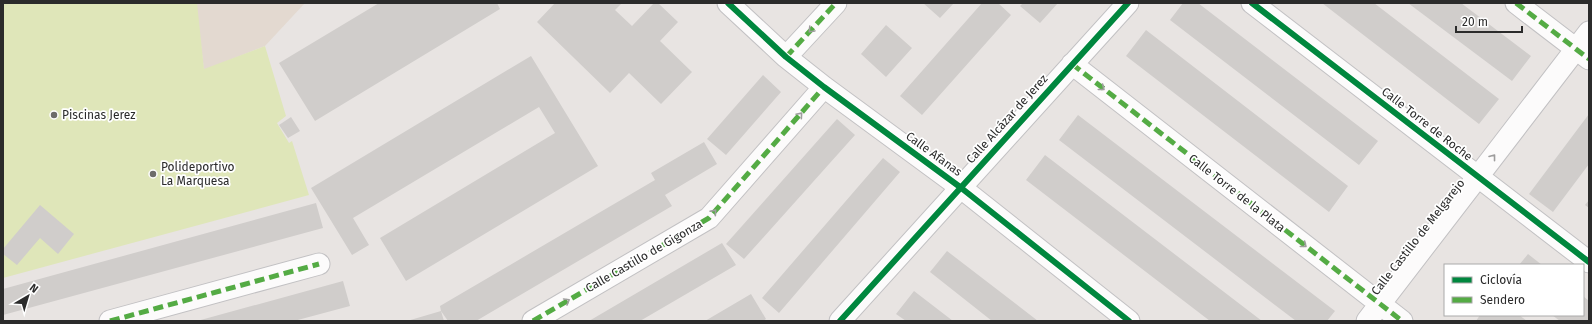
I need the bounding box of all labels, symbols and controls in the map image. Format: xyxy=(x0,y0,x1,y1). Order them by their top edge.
scale bar xyxy=(1456,8,1522,34)
text: 20 m xyxy=(1462,15,1488,29)
one-way arrow xyxy=(809,25,816,33)
street label: Calle Alcázar de Jerez xyxy=(963,72,1051,166)
one-way arrow xyxy=(1098,83,1105,90)
street label: Calle Torre de Roche xyxy=(1379,84,1475,164)
place label: Piscinas Jerez xyxy=(62,108,135,122)
marker: Piscinas Jerez xyxy=(49,110,59,120)
one-way arrow xyxy=(795,112,802,119)
street label: Calle Afanas xyxy=(903,129,965,179)
street label: Calle Torre de la Plata xyxy=(1186,151,1288,235)
one-way arrow xyxy=(1488,154,1495,161)
place label: Polideportivo La Marquesa xyxy=(161,160,235,188)
marker: Polideportivo La Marquesa xyxy=(148,169,158,179)
street label: Calle Castillo de Melgarejo xyxy=(1368,176,1468,298)
one-way arrow xyxy=(709,210,716,217)
street label: Calle Castillo de Gigonza xyxy=(583,217,705,295)
one-way arrow xyxy=(1300,241,1307,248)
legend xyxy=(1444,264,1584,316)
text: Ciclovía xyxy=(1480,273,1522,287)
north arrow xyxy=(8,276,48,316)
text: N xyxy=(27,281,41,296)
text: Sendero xyxy=(1480,293,1525,307)
one-way arrow xyxy=(563,299,570,306)

